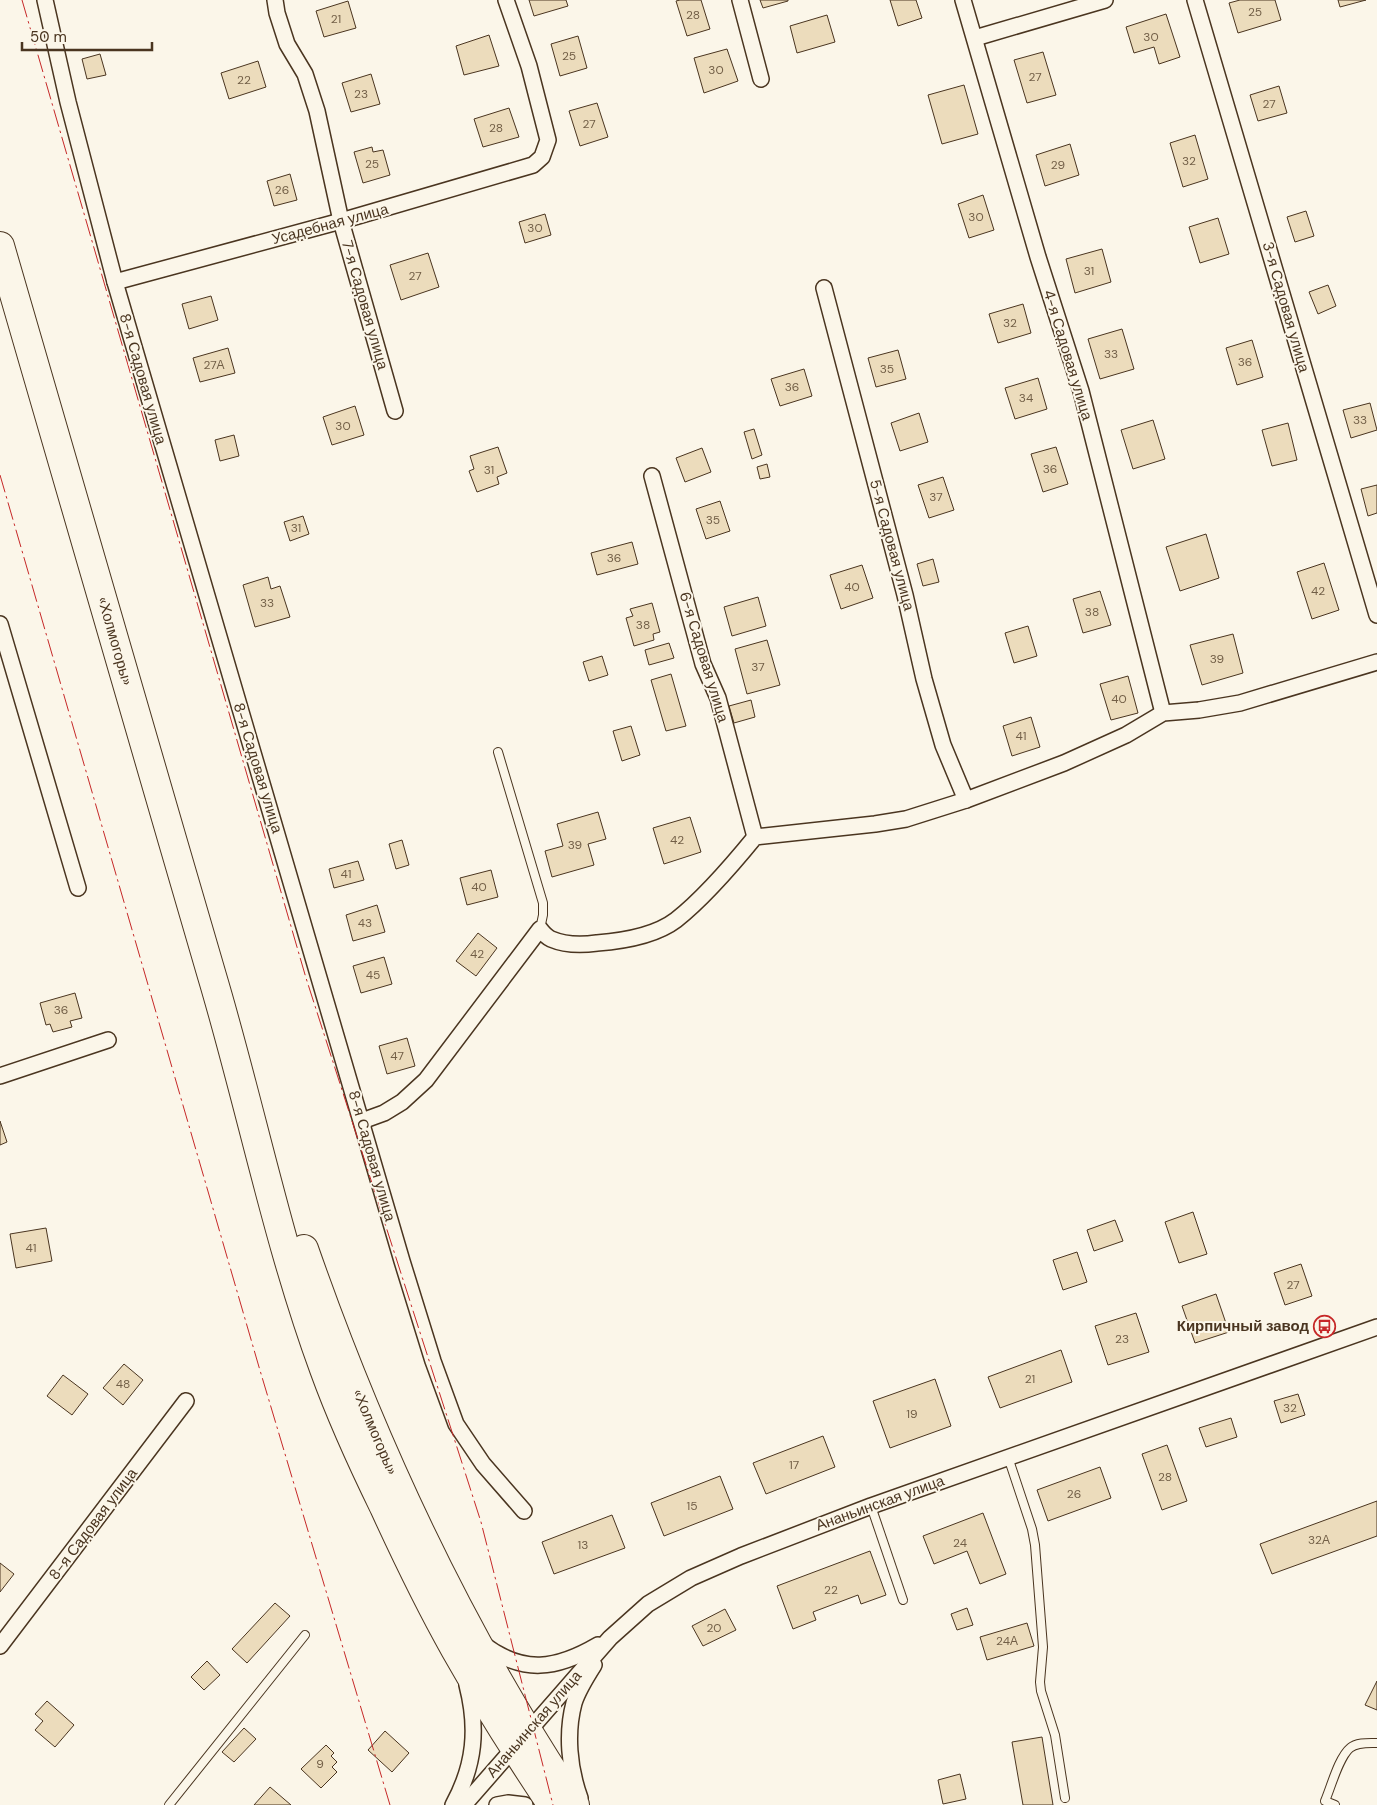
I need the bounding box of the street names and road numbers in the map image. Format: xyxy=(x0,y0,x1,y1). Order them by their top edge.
street label: Усадебная улица xyxy=(270,199,391,249)
street label: 7-я Садовая улица xyxy=(337,238,393,373)
street label: 3-я Садовая улица xyxy=(1258,239,1314,375)
street label: 4-я Садовая улица xyxy=(1039,287,1098,423)
street label: 8-я Садовая улица xyxy=(115,311,171,447)
street label: 5-я Садовая улица xyxy=(865,477,919,614)
street label: 6-я Садовая улица xyxy=(675,589,734,725)
street label: «Холмогоры» xyxy=(93,594,137,688)
street label: 8-я Садовая улица xyxy=(229,700,288,836)
street label: 8-я Садовая улица xyxy=(344,1088,400,1224)
street label: «Холмогоры» xyxy=(348,1386,402,1478)
street label: 8-я Садовая улица xyxy=(44,1463,142,1584)
street label: Ананьинская улица xyxy=(813,1470,948,1536)
street label: Ананьинская улица xyxy=(482,1666,586,1782)

